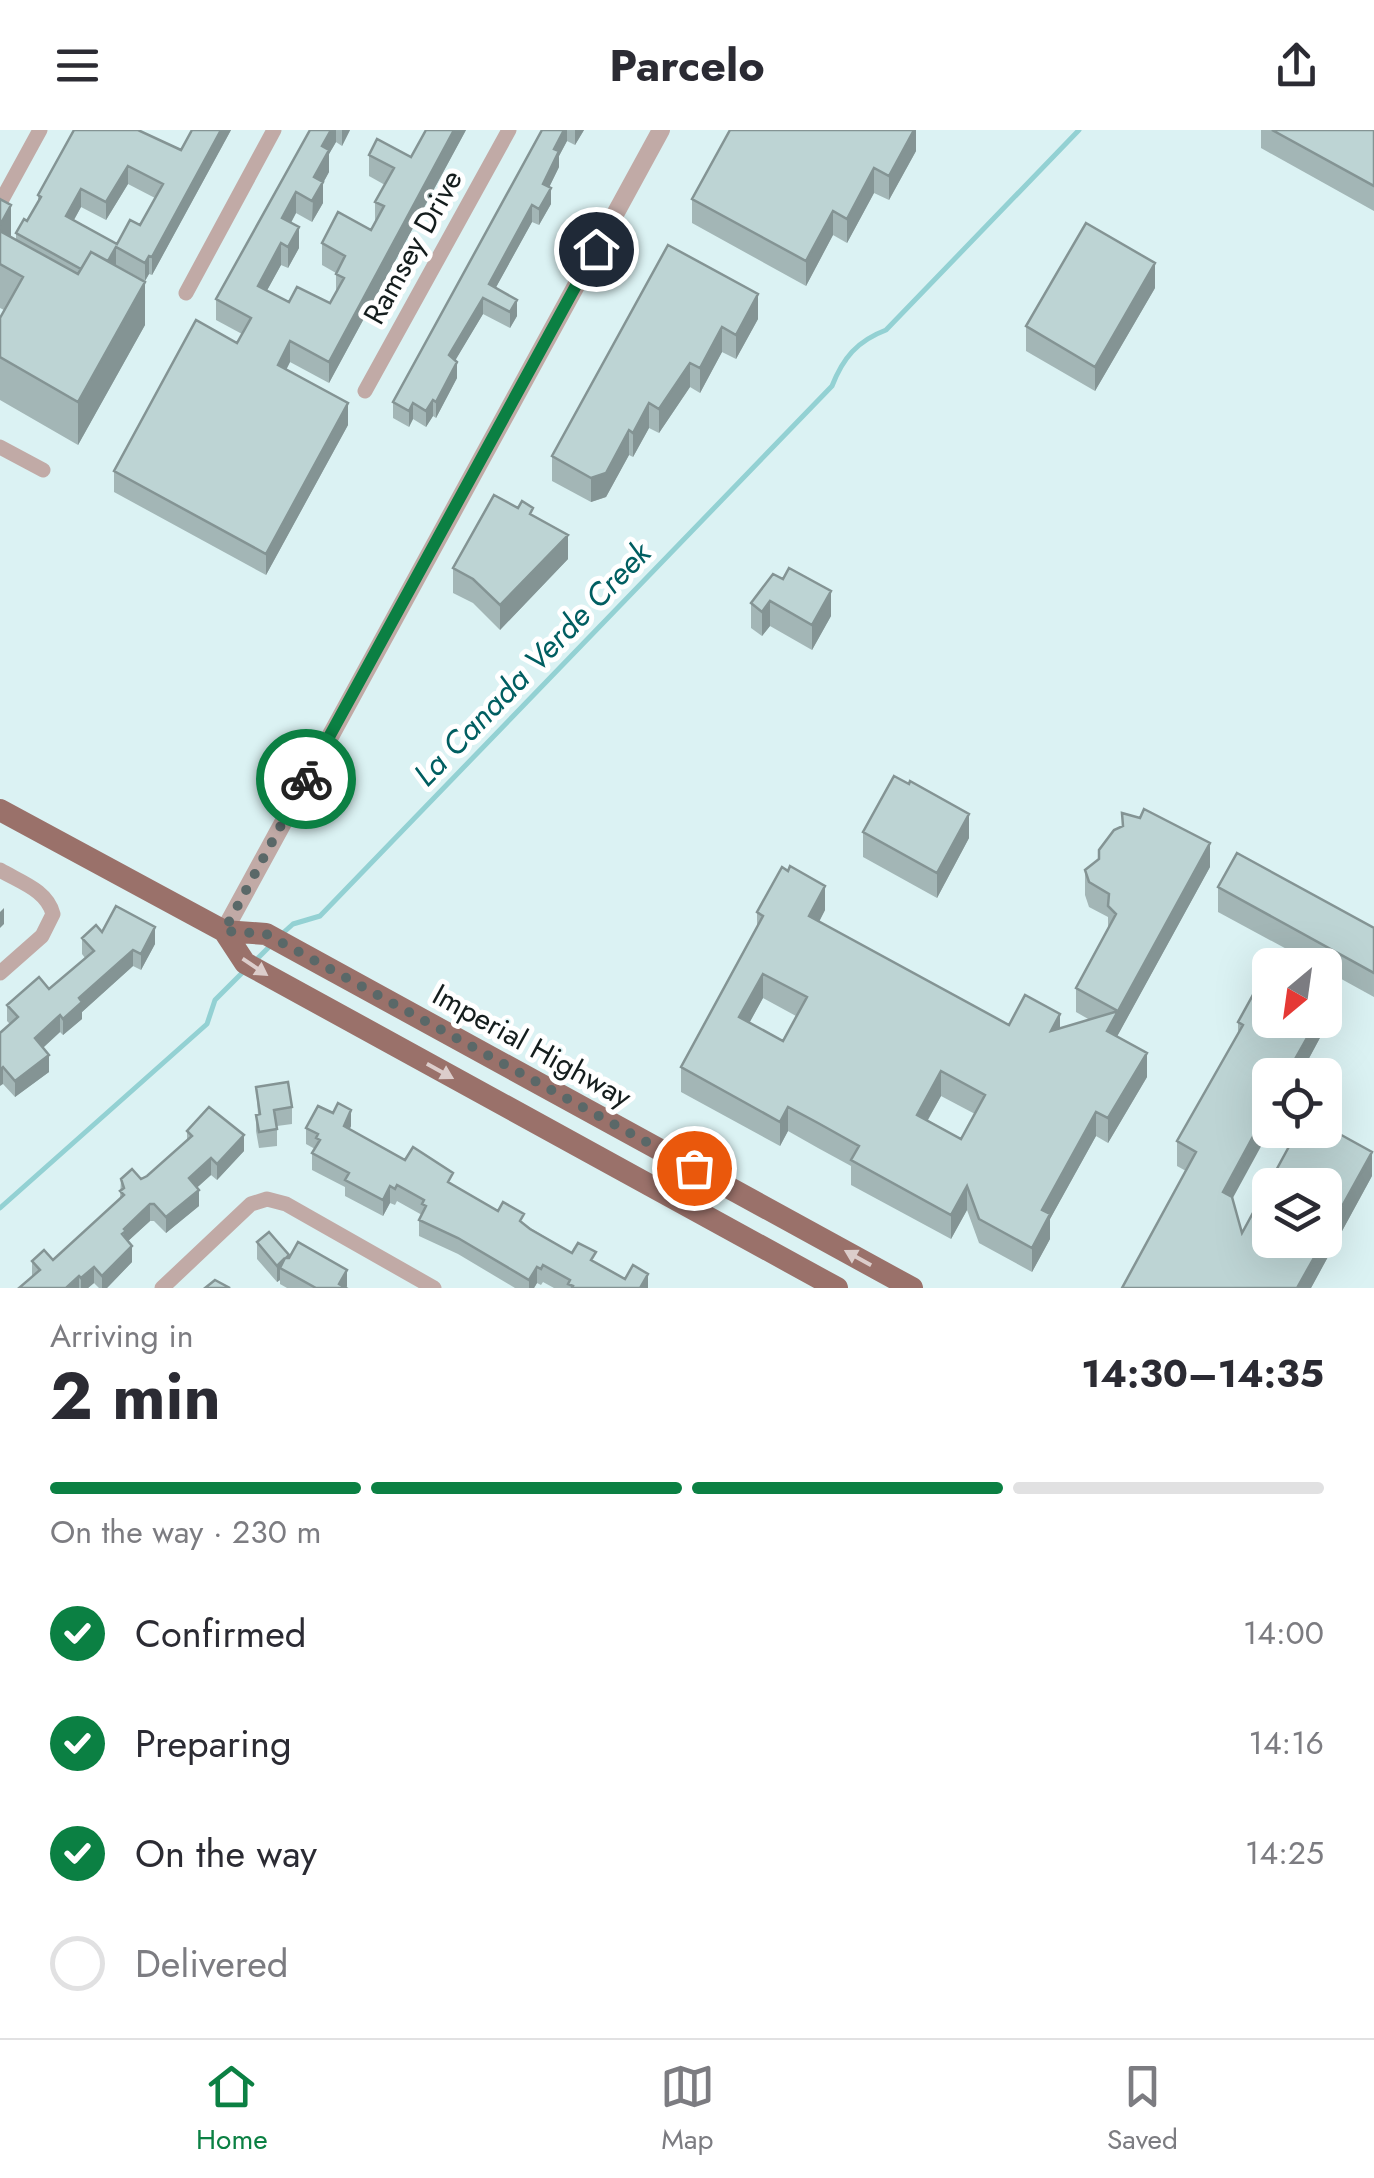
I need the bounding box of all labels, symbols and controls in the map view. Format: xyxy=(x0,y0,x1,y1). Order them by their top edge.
text: Parcelo xyxy=(609,33,765,98)
icon: menu xyxy=(50,38,105,93)
icon: share xyxy=(1269,38,1324,93)
street label: Ramsey Drive xyxy=(352,162,473,332)
pin xyxy=(554,207,639,292)
icon: home xyxy=(569,222,624,277)
water label: La Canada Verde Creek xyxy=(403,530,662,797)
courier xyxy=(256,729,356,829)
icon: bike xyxy=(279,752,334,807)
north arrow xyxy=(1252,948,1342,1038)
map controls xyxy=(1252,948,1342,1258)
one-way arrow xyxy=(242,958,269,976)
street label: Imperial Highway xyxy=(425,973,640,1118)
button: locate xyxy=(1252,1058,1342,1148)
one-way arrow xyxy=(426,1061,454,1079)
pin xyxy=(652,1126,737,1211)
icon: bag xyxy=(667,1141,722,1196)
button: layers xyxy=(1252,1168,1342,1258)
one-way arrow xyxy=(843,1250,872,1267)
text: Arriving in xyxy=(50,1313,194,1359)
text: 14:30–14:35 xyxy=(1081,1346,1324,1401)
text: 2 min xyxy=(50,1349,221,1443)
text: On the way · 230 m xyxy=(50,1509,322,1555)
icon: check xyxy=(50,1606,105,1661)
text: Confirmed xyxy=(135,1606,306,1661)
text: 14:00 xyxy=(1243,1610,1324,1656)
icon: check xyxy=(50,1716,105,1771)
text: Preparing xyxy=(135,1716,292,1771)
text: 14:16 xyxy=(1249,1720,1324,1766)
icon: check xyxy=(50,1826,105,1881)
text: On the way xyxy=(135,1826,317,1881)
text: 14:25 xyxy=(1245,1830,1324,1876)
text: Delivered xyxy=(135,1936,288,1991)
tab: Home xyxy=(196,2059,268,2160)
tab: Map xyxy=(660,2059,715,2160)
tab: Saved xyxy=(1107,2059,1178,2160)

